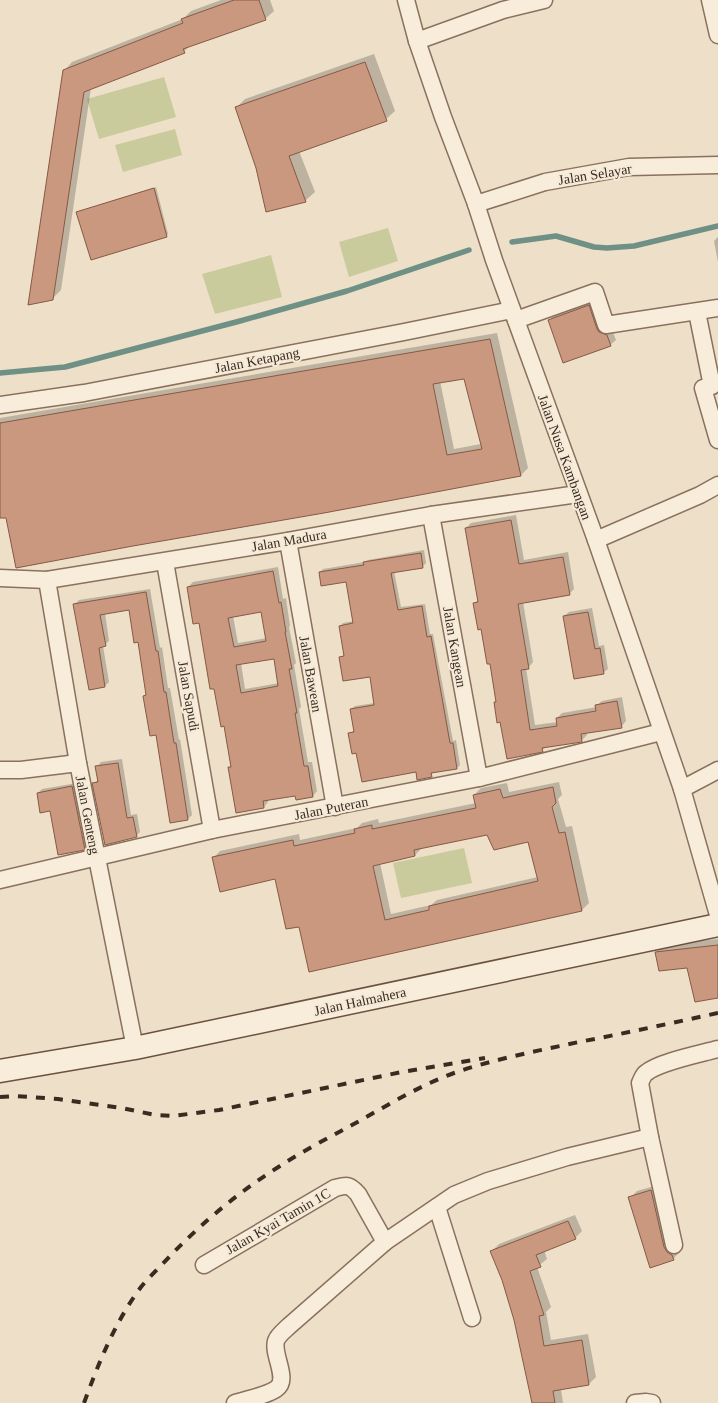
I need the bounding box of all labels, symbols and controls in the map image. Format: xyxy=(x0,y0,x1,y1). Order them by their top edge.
street label: Jalan Selayar xyxy=(557,161,633,188)
street label: Jalan Ketapang xyxy=(213,345,301,376)
street label: Jalan Nusa Kambangan xyxy=(535,392,594,522)
street label: Jalan Madura xyxy=(250,526,328,554)
street label: Jalan Kangean xyxy=(440,605,469,689)
street label: Jalan Bawean xyxy=(296,635,325,713)
street label: Jalan Sapudi xyxy=(175,660,202,733)
street label: Jalan Genteng xyxy=(73,775,102,856)
street label: Jalan Puteran xyxy=(293,794,369,823)
street label: Jalan Halmahera xyxy=(313,984,408,1019)
street label: Jalan Kyai Tamin 1C xyxy=(223,1185,333,1257)

